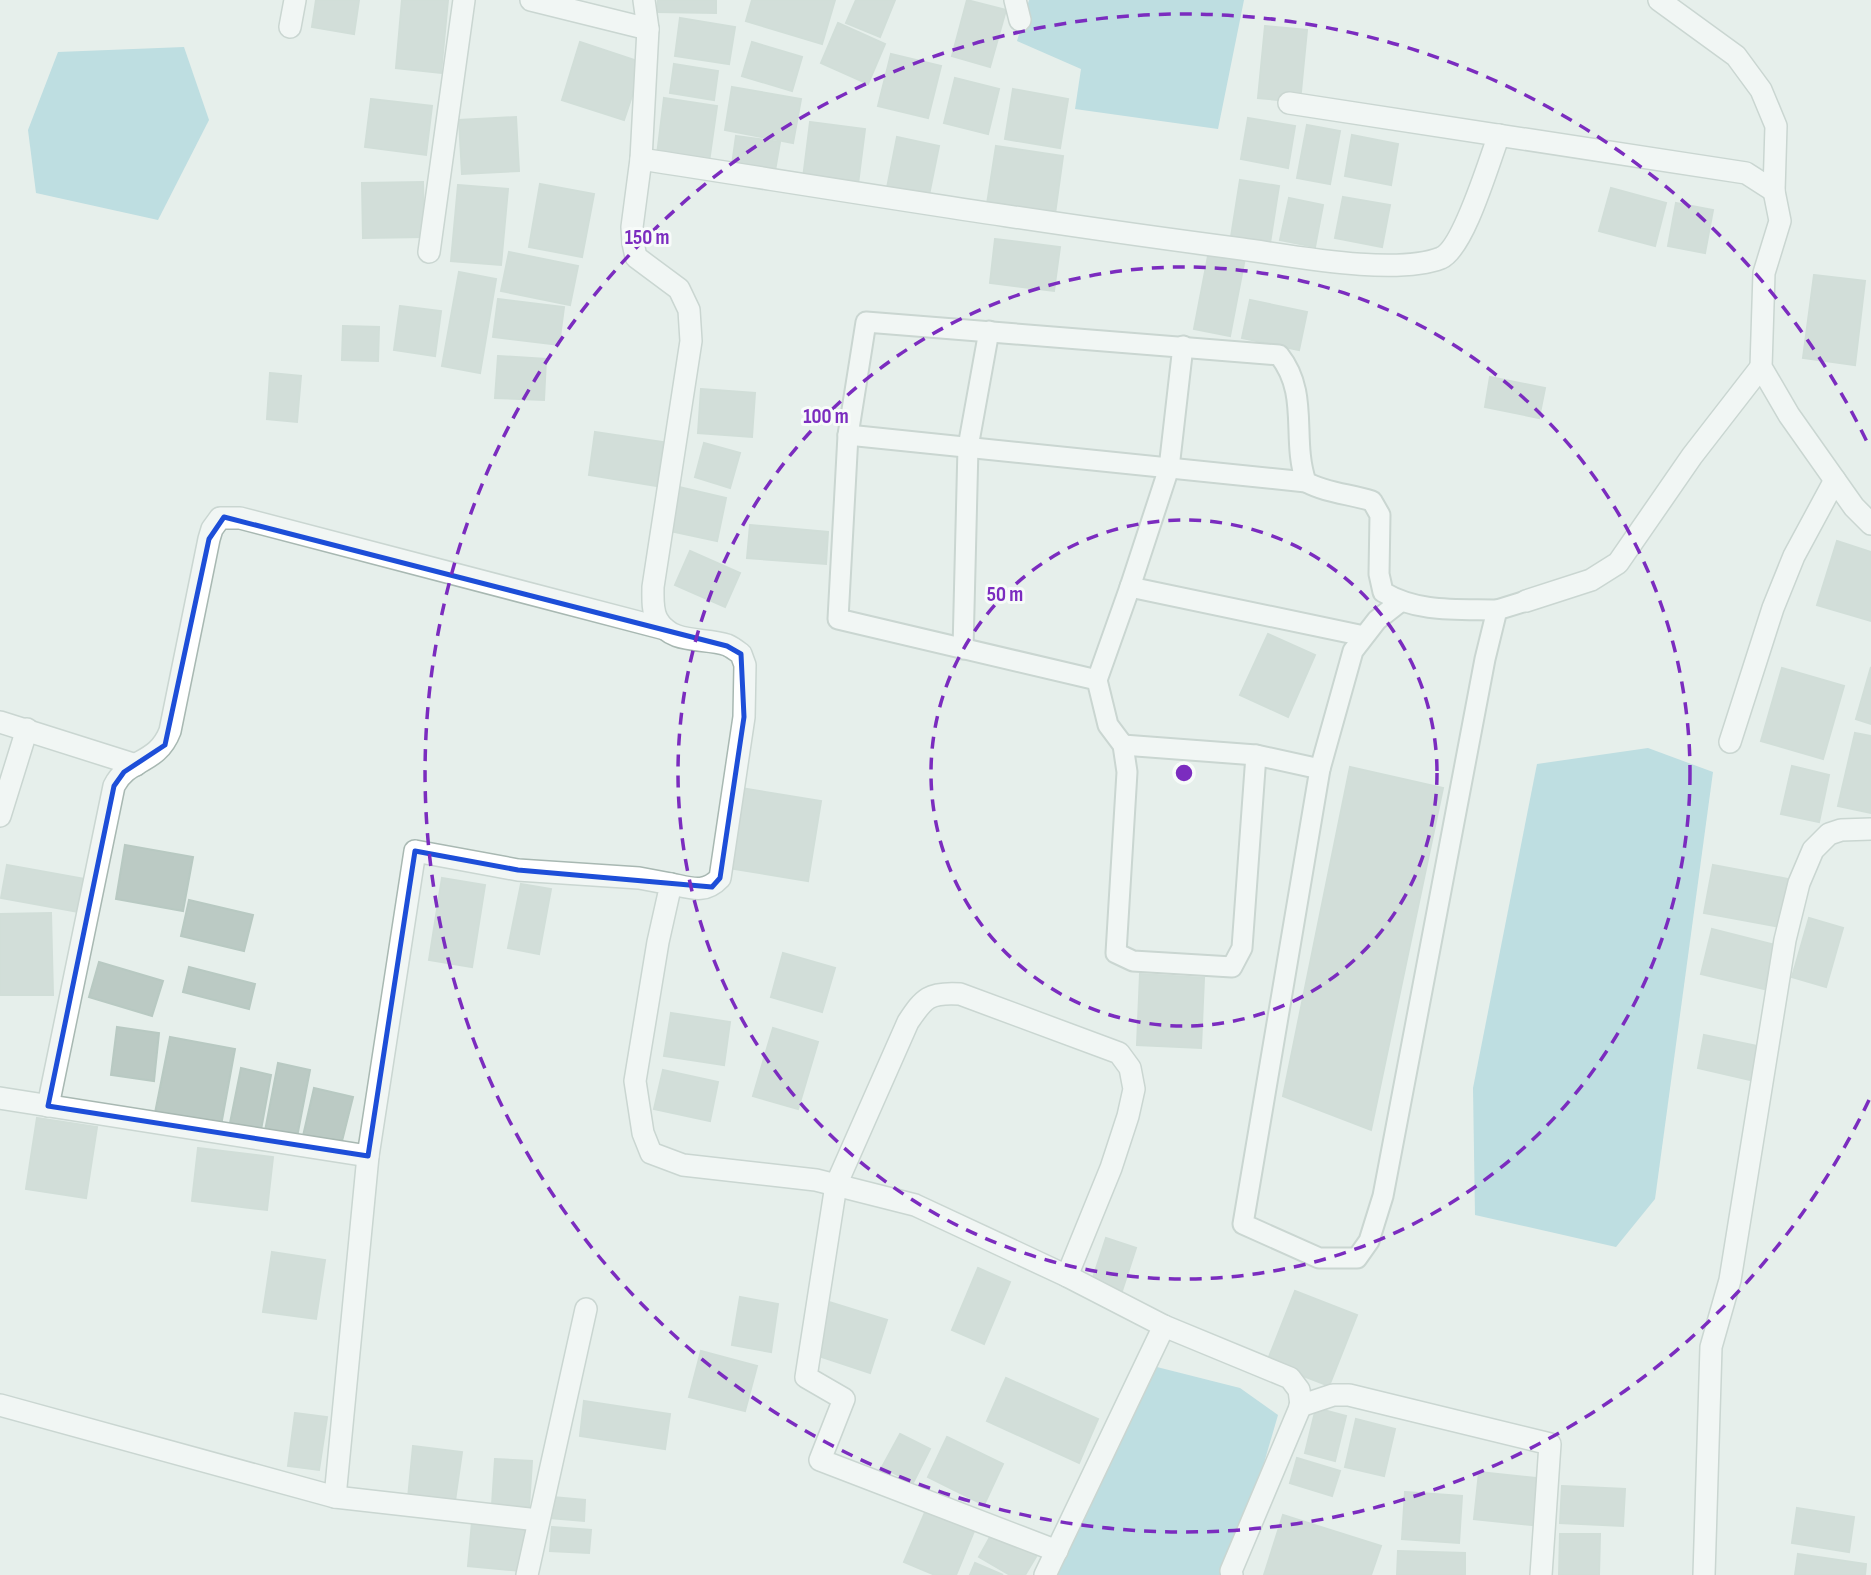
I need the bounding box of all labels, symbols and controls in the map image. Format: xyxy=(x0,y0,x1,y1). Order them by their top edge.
text: 150 m xyxy=(625,225,669,250)
text: 100 m xyxy=(803,404,849,429)
text: 50 m xyxy=(987,582,1023,607)
centre of rings xyxy=(1172,761,1196,785)

